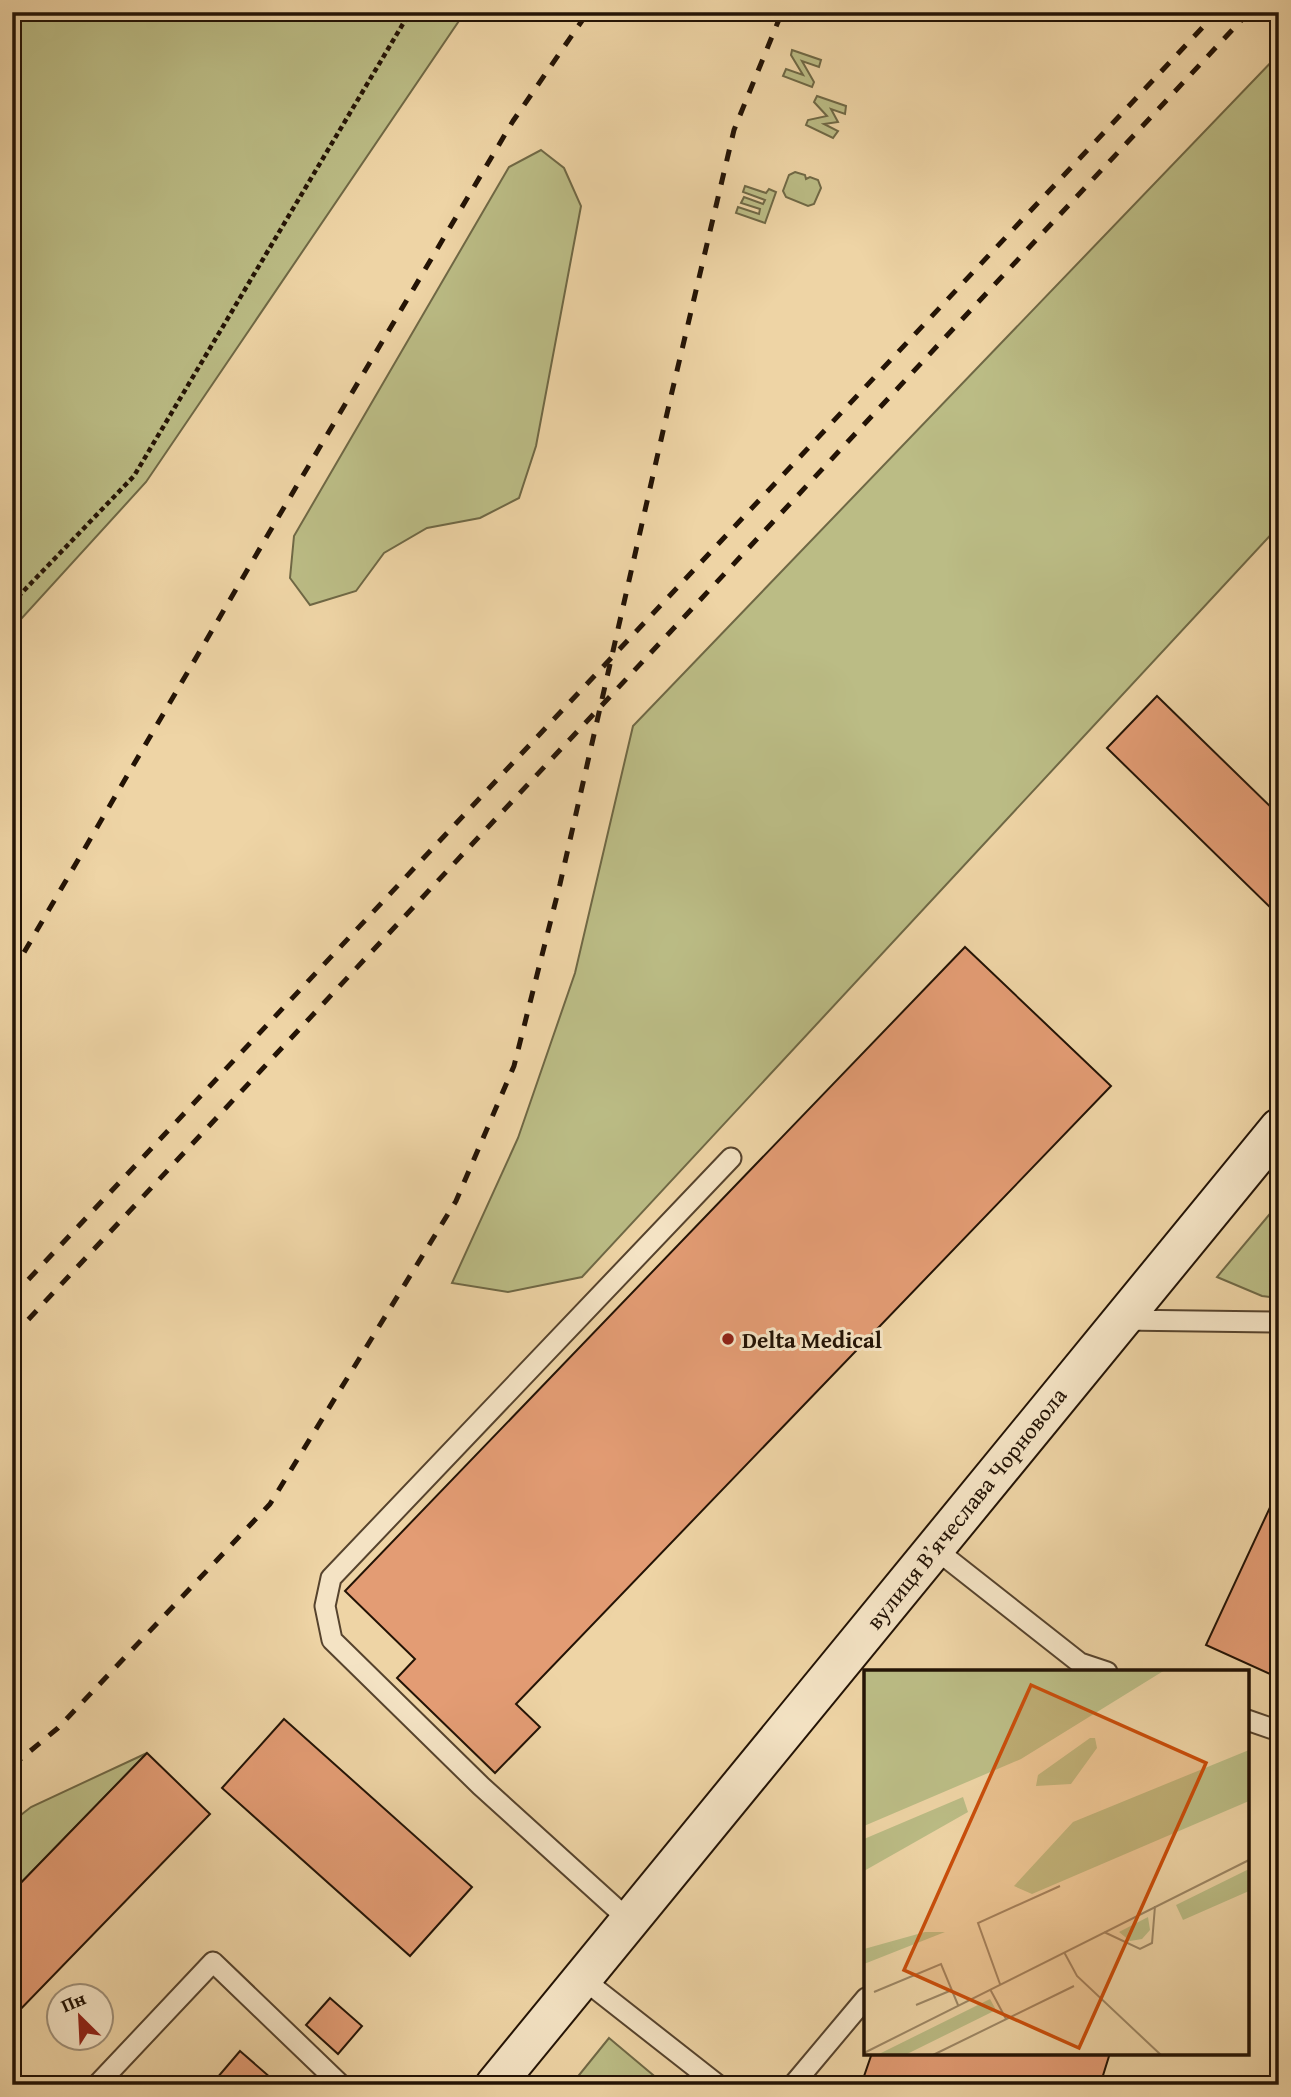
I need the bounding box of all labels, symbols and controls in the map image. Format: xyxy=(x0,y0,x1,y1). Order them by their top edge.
place label: Delta Medical xyxy=(742,1323,882,1356)
marker: Delta Medical xyxy=(720,1331,736,1347)
street label: вулиця Вʼячеслава Чорновола xyxy=(858,1380,1074,1636)
inset map xyxy=(864,1670,1249,2055)
north arrow xyxy=(46,1982,116,2052)
text: Пн xyxy=(56,1984,90,2019)

